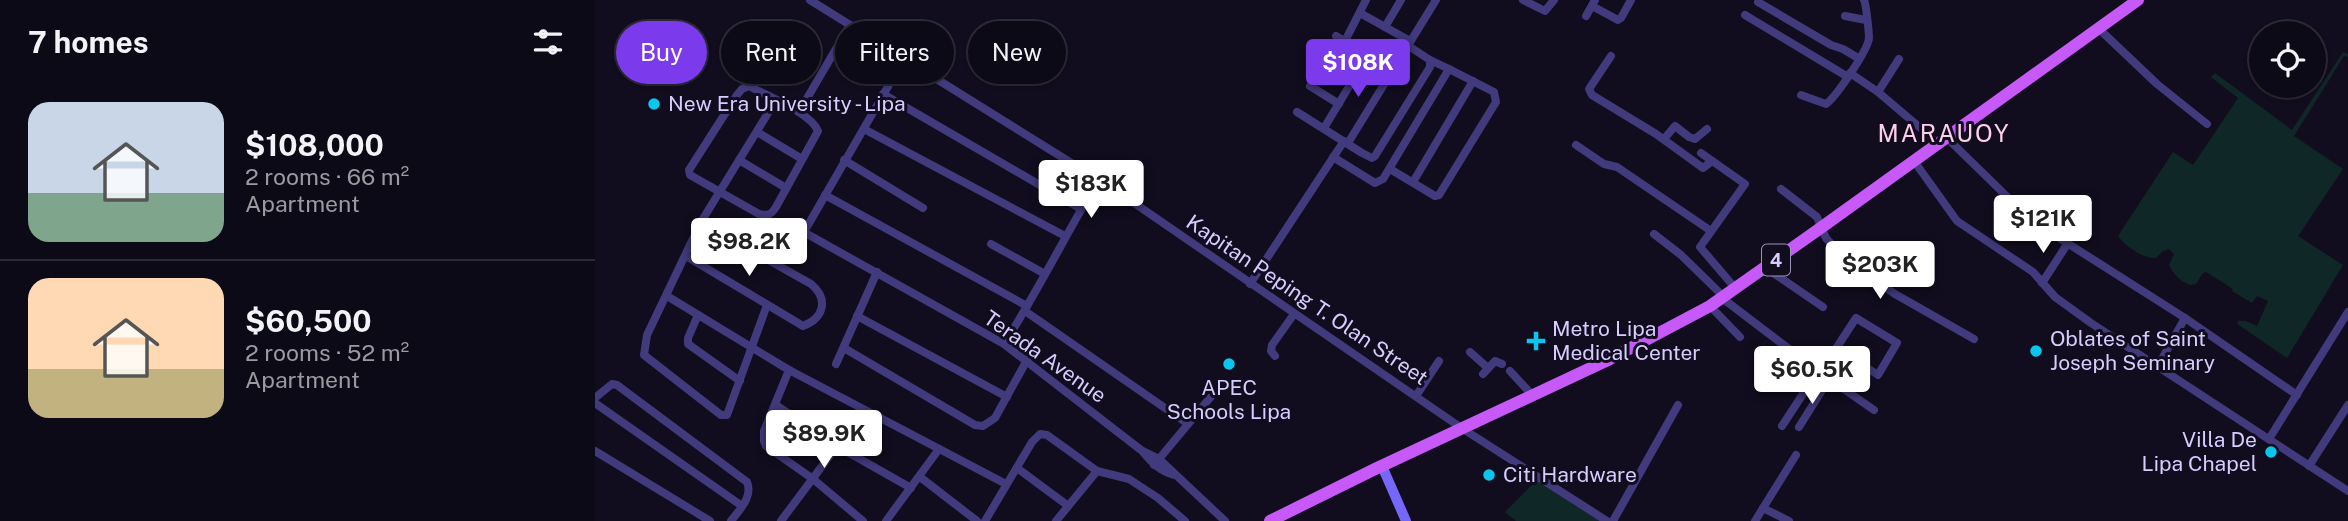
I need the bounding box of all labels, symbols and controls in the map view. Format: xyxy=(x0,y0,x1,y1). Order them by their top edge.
chip: Buy xyxy=(616,21,707,84)
chip: Rent xyxy=(721,21,821,84)
chip: Filters xyxy=(835,21,954,84)
chip: New xyxy=(968,21,1066,84)
map controls xyxy=(2249,21,2326,98)
button: locate xyxy=(2249,21,2326,98)
icon: filters xyxy=(529,23,567,61)
text: 7 homes xyxy=(28,24,149,60)
pin: $108K xyxy=(1309,40,1407,99)
text: $108K xyxy=(1322,48,1394,75)
place label: New Era University - Lipa xyxy=(668,91,906,116)
marker: New Era University - Lipa xyxy=(646,96,662,112)
district label: MARAUOY xyxy=(1877,119,2011,147)
text: $108,000 xyxy=(245,127,384,163)
icon: home xyxy=(84,130,168,214)
pin: $183K xyxy=(1042,160,1140,220)
text: 2 rooms · 66 m² xyxy=(245,163,409,190)
text: $183K xyxy=(1055,169,1127,196)
text: Apartment xyxy=(245,190,360,217)
pin: $121K xyxy=(1994,196,2092,255)
text: $121K xyxy=(2010,204,2076,231)
street label: Kapitan Peping T. Olan Street xyxy=(1182,209,1433,390)
pin: $98.2K xyxy=(692,218,806,278)
text: $98.2K xyxy=(707,227,791,254)
pin: $203K xyxy=(1831,242,1929,301)
road number: 4 xyxy=(1762,244,1790,276)
text: $203K xyxy=(1842,250,1918,277)
text: $60,500 xyxy=(245,303,372,339)
street label: Terada Avenue xyxy=(979,305,1111,408)
icon: home xyxy=(84,306,168,390)
place label: Metro Lipa Medical Center xyxy=(1552,316,1701,365)
place label: Oblates of Saint Joseph Seminary xyxy=(2050,326,2215,375)
marker: Metro Lipa Medical Center xyxy=(1526,331,1546,351)
text: 2 rooms · 52 m² xyxy=(245,339,409,366)
marker: Oblates of Saint Joseph Seminary xyxy=(2028,343,2044,359)
pin: $60.5K xyxy=(1755,346,1869,406)
text: $60.5K xyxy=(1770,355,1854,382)
marker: APEC Schools Lipa xyxy=(1221,356,1237,372)
text: Apartment xyxy=(245,366,360,393)
place label: APEC Schools Lipa xyxy=(1167,375,1291,424)
pin: $89.9K xyxy=(767,410,881,470)
text: $89.9K xyxy=(782,419,866,446)
place label: Villa De Lipa Chapel xyxy=(2142,427,2257,476)
marker: Villa De Lipa Chapel xyxy=(2263,444,2279,460)
place label: Citi Hardware xyxy=(1503,462,1637,487)
marker: Citi Hardware xyxy=(1481,467,1497,483)

